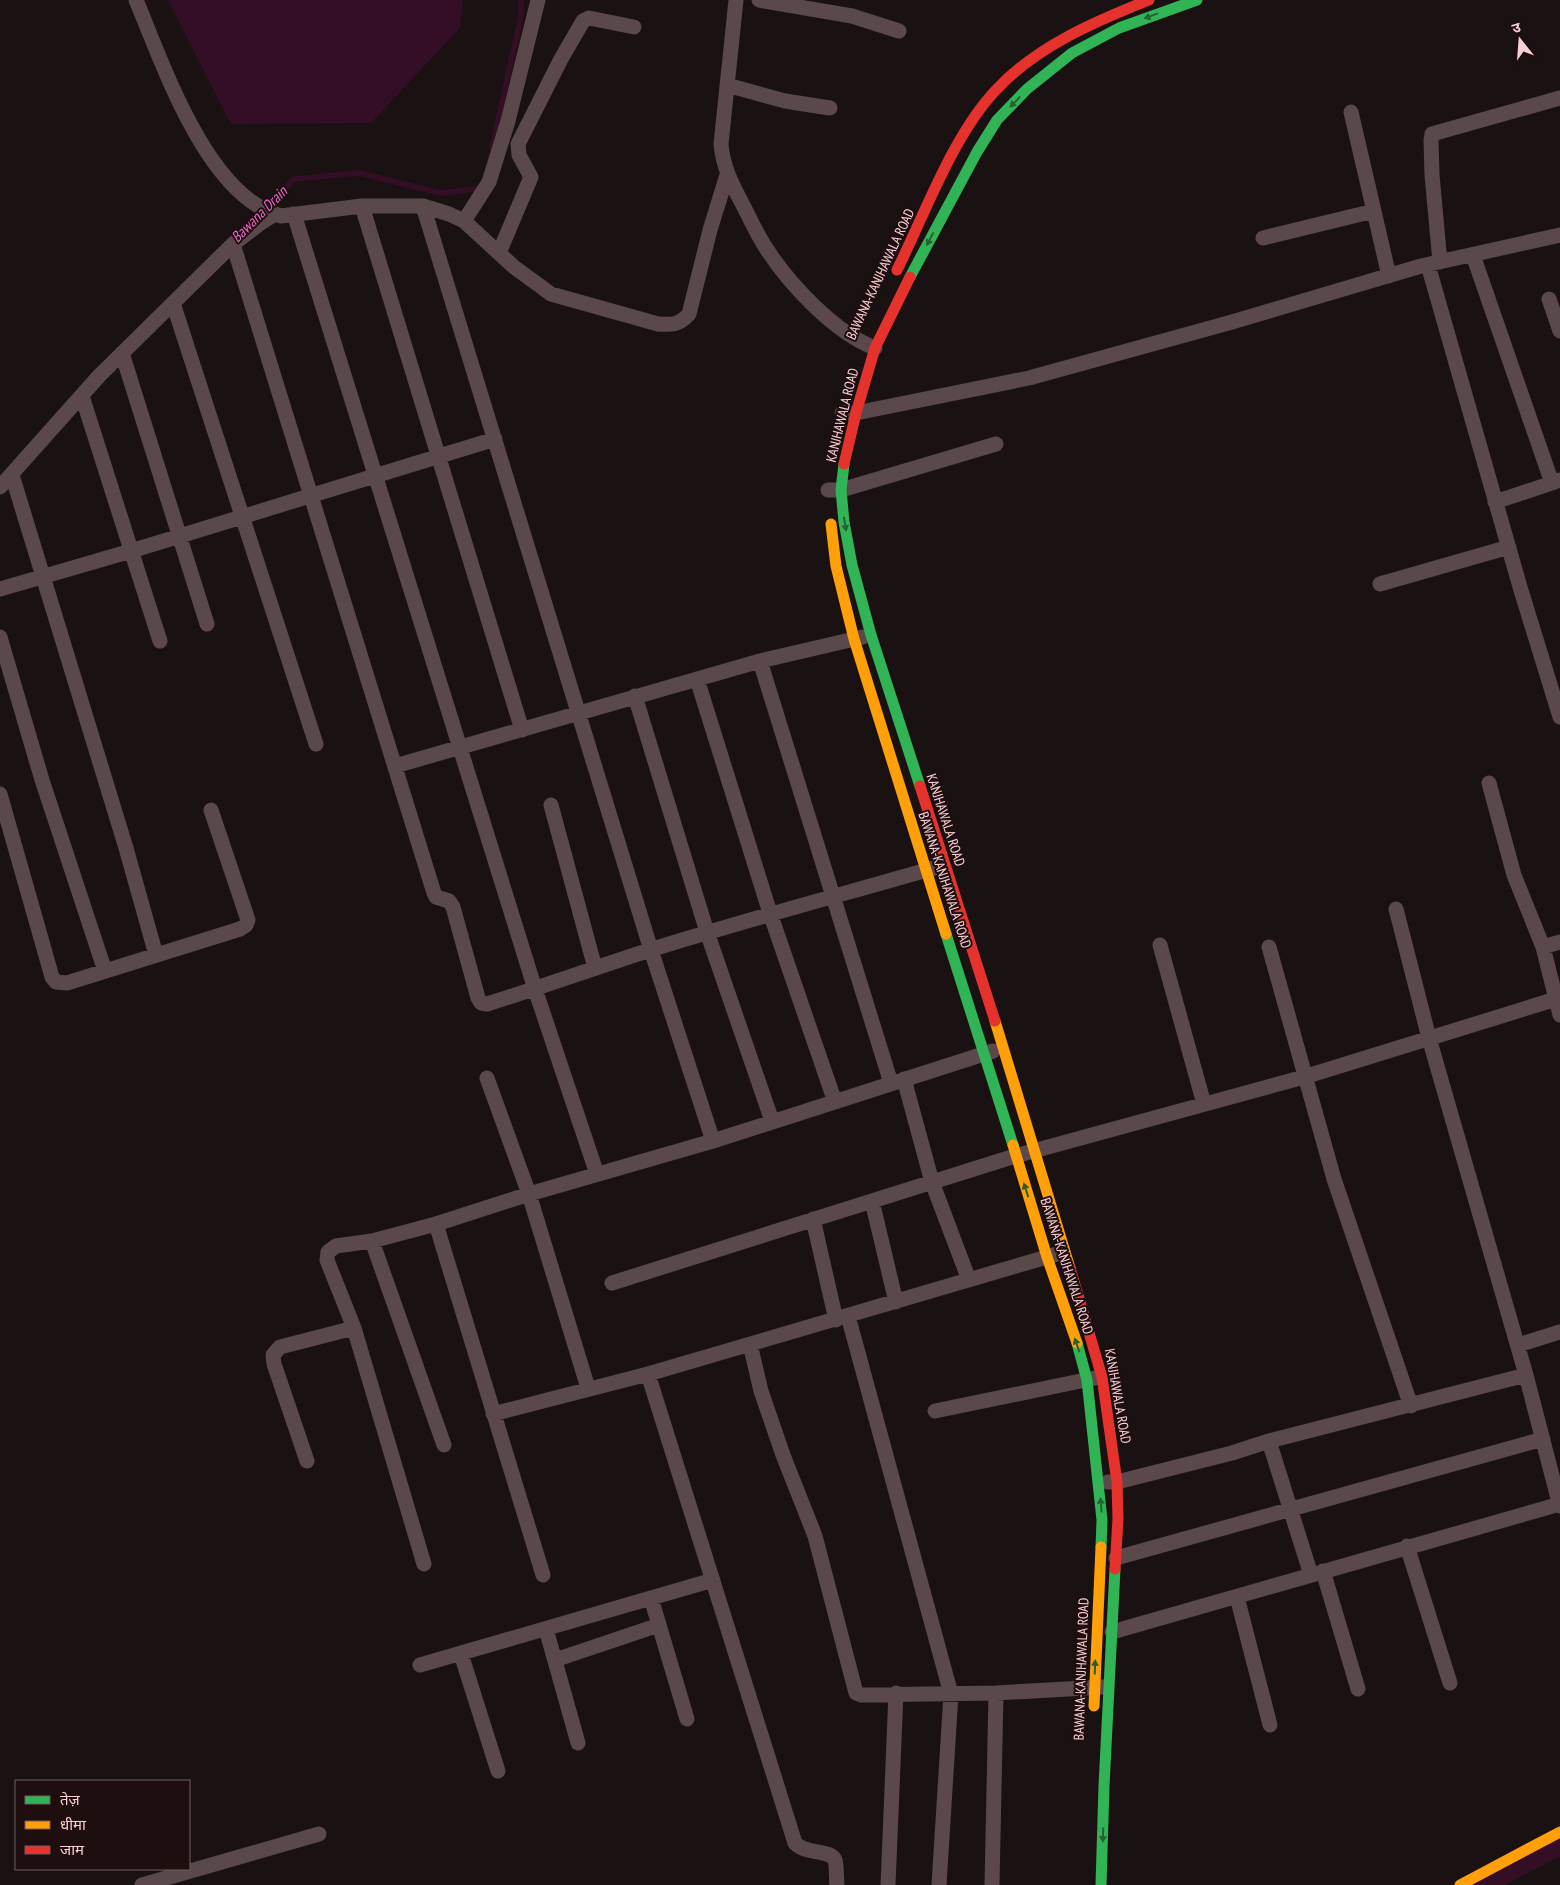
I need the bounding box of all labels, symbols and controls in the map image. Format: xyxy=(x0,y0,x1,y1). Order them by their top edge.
one-way arrow xyxy=(1143,12,1158,20)
north arrow xyxy=(1495,15,1545,65)
text: उ xyxy=(1510,18,1524,37)
one-way arrow xyxy=(1009,95,1021,107)
water label: Bawana Drain xyxy=(227,181,292,246)
street label: BAWANA-KANJHAWALA ROAD xyxy=(842,206,918,342)
one-way arrow xyxy=(926,232,934,247)
street label: KANJHAWALA ROAD xyxy=(822,366,862,464)
one-way arrow xyxy=(841,517,849,533)
street label: KANJHAWALA ROAD xyxy=(923,771,969,869)
street label: BAWANA-KANJHAWALA ROAD xyxy=(914,809,976,951)
one-way arrow xyxy=(1022,1183,1030,1198)
street label: BAWANA-KANJHAWALA ROAD xyxy=(1036,1195,1098,1337)
one-way arrow xyxy=(1073,1337,1081,1352)
street label: KANJHAWALA ROAD xyxy=(1101,1347,1135,1445)
one-way arrow xyxy=(1097,1497,1105,1513)
street label: BAWANA-KANJHAWALA ROAD xyxy=(1070,1597,1092,1741)
one-way arrow xyxy=(1091,1659,1099,1675)
legend xyxy=(15,1780,190,1870)
text: तेज़ xyxy=(60,1790,81,1809)
text: धीमा xyxy=(60,1815,87,1834)
one-way arrow xyxy=(1099,1827,1107,1843)
text: जाम xyxy=(60,1840,85,1859)

